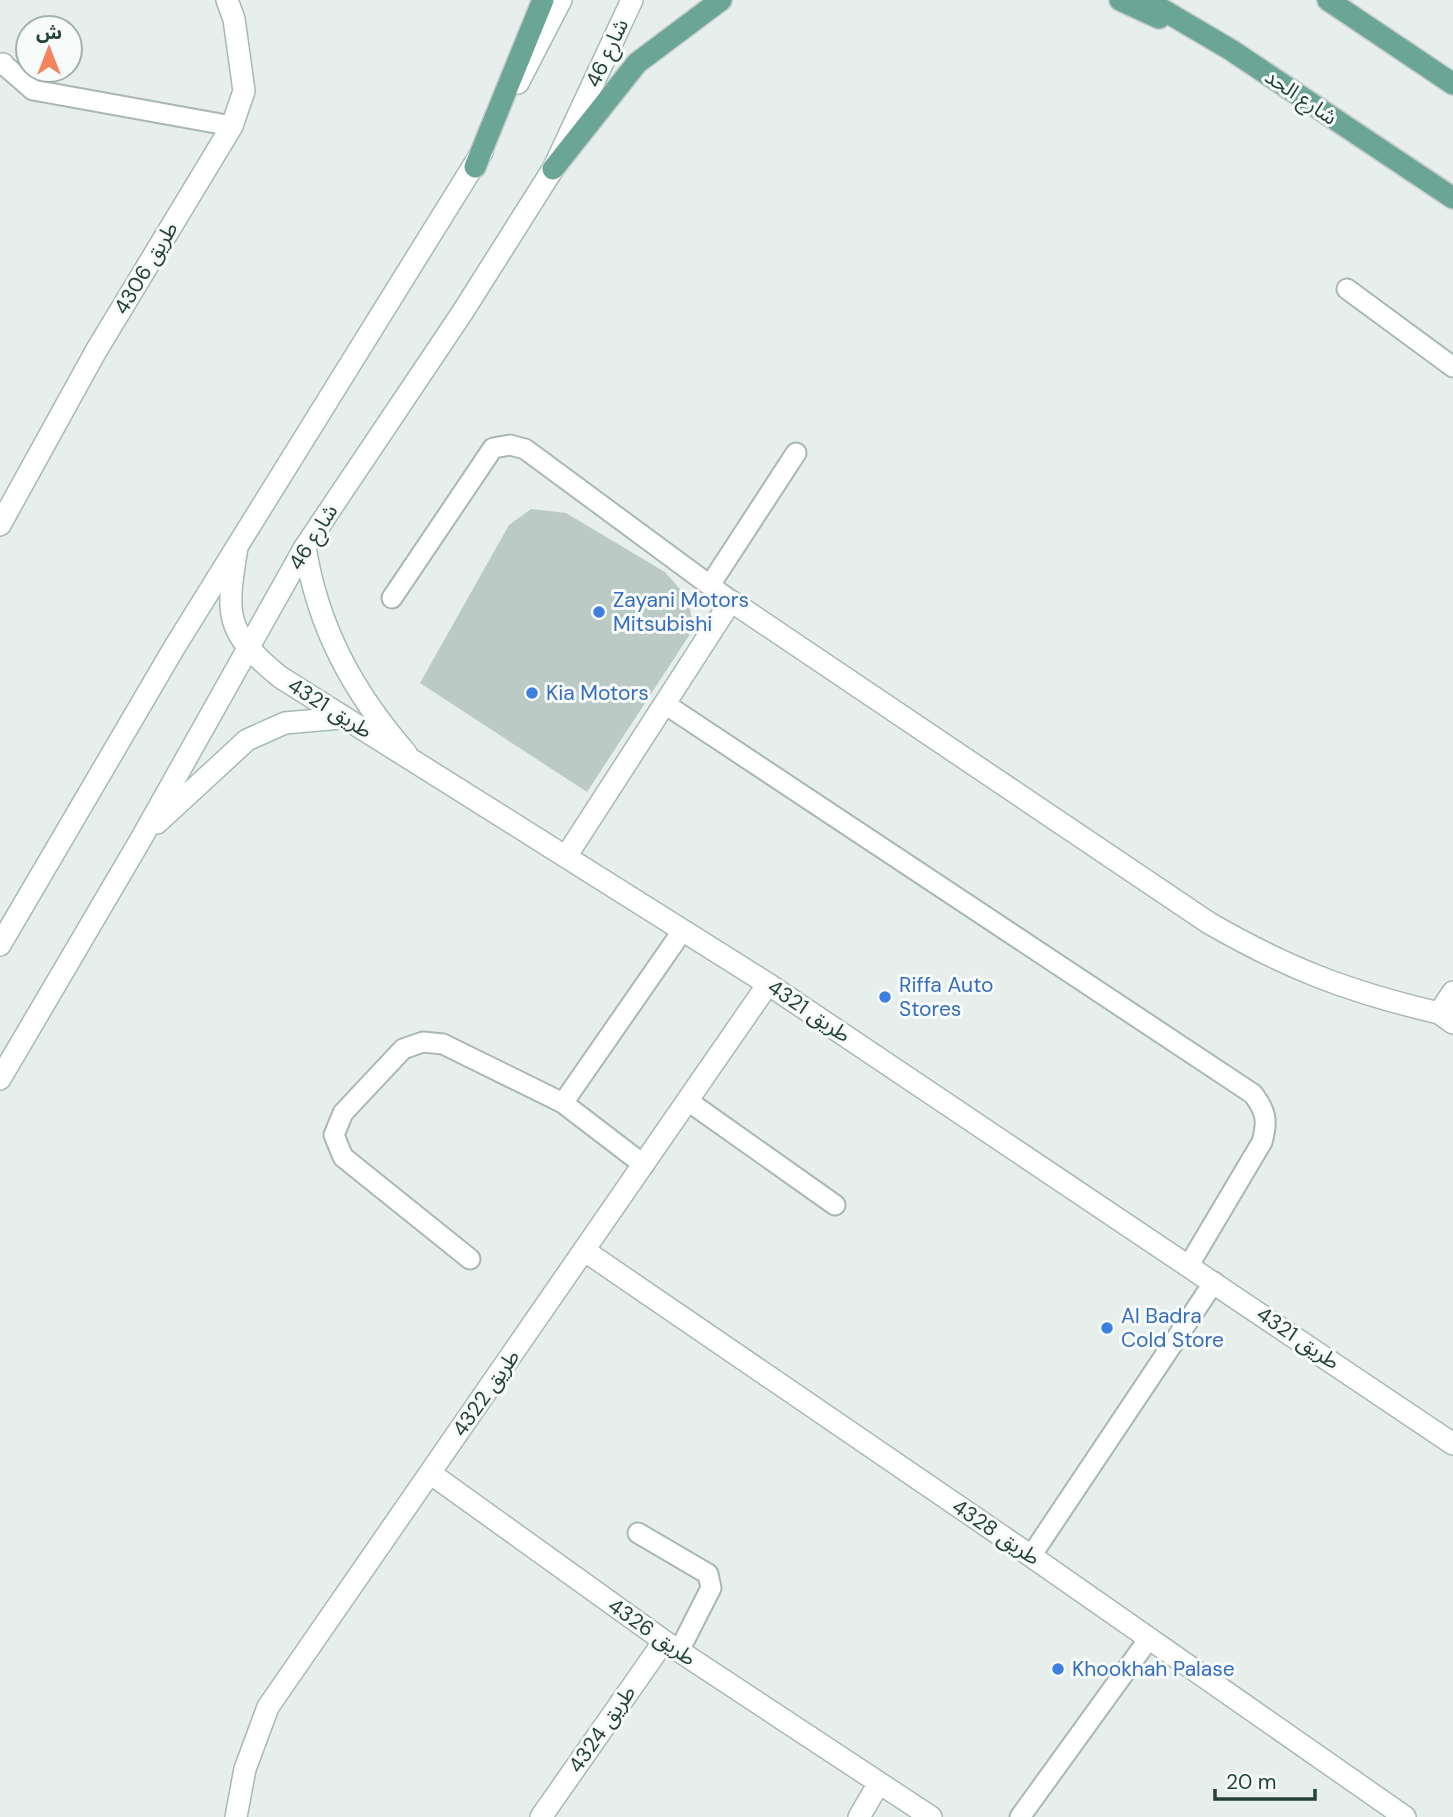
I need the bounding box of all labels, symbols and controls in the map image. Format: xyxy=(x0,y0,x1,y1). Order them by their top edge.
north arrow xyxy=(14,14,84,84)
street label: شارع 46 xyxy=(579,14,636,92)
text: ش xyxy=(36,20,62,45)
street label: شارع الحد xyxy=(1259,63,1343,132)
street label: طريق 4306 xyxy=(107,216,185,320)
street label: شارع 46 xyxy=(282,499,345,576)
place label: Zayani Motors Mitsubishi xyxy=(613,586,749,638)
marker: Zayani Motors Mitsubishi xyxy=(591,604,607,620)
street label: طريق 4321 xyxy=(282,671,378,745)
place label: Kia Motors xyxy=(546,679,649,707)
marker: Kia Motors xyxy=(524,685,540,701)
place label: Riffa Auto Stores xyxy=(899,971,994,1023)
street label: طريق 4321 xyxy=(762,973,856,1049)
marker: Riffa Auto Stores xyxy=(877,989,893,1005)
street label: طريق 4321 xyxy=(1251,1300,1345,1376)
place label: Al Badra Cold Store xyxy=(1121,1302,1224,1354)
marker: Al Badra Cold Store xyxy=(1099,1320,1115,1336)
street label: طريق 4322 xyxy=(446,1344,526,1442)
street label: طريق 4328 xyxy=(947,1492,1045,1572)
street label: طريق 4326 xyxy=(603,1592,701,1672)
place label: Khookhah Palase xyxy=(1072,1655,1235,1683)
marker: Khookhah Palase xyxy=(1050,1661,1066,1677)
street label: طريق 4324 xyxy=(562,1680,642,1778)
scale bar xyxy=(1215,1758,1315,1802)
text: 20 m xyxy=(1226,1768,1277,1796)

